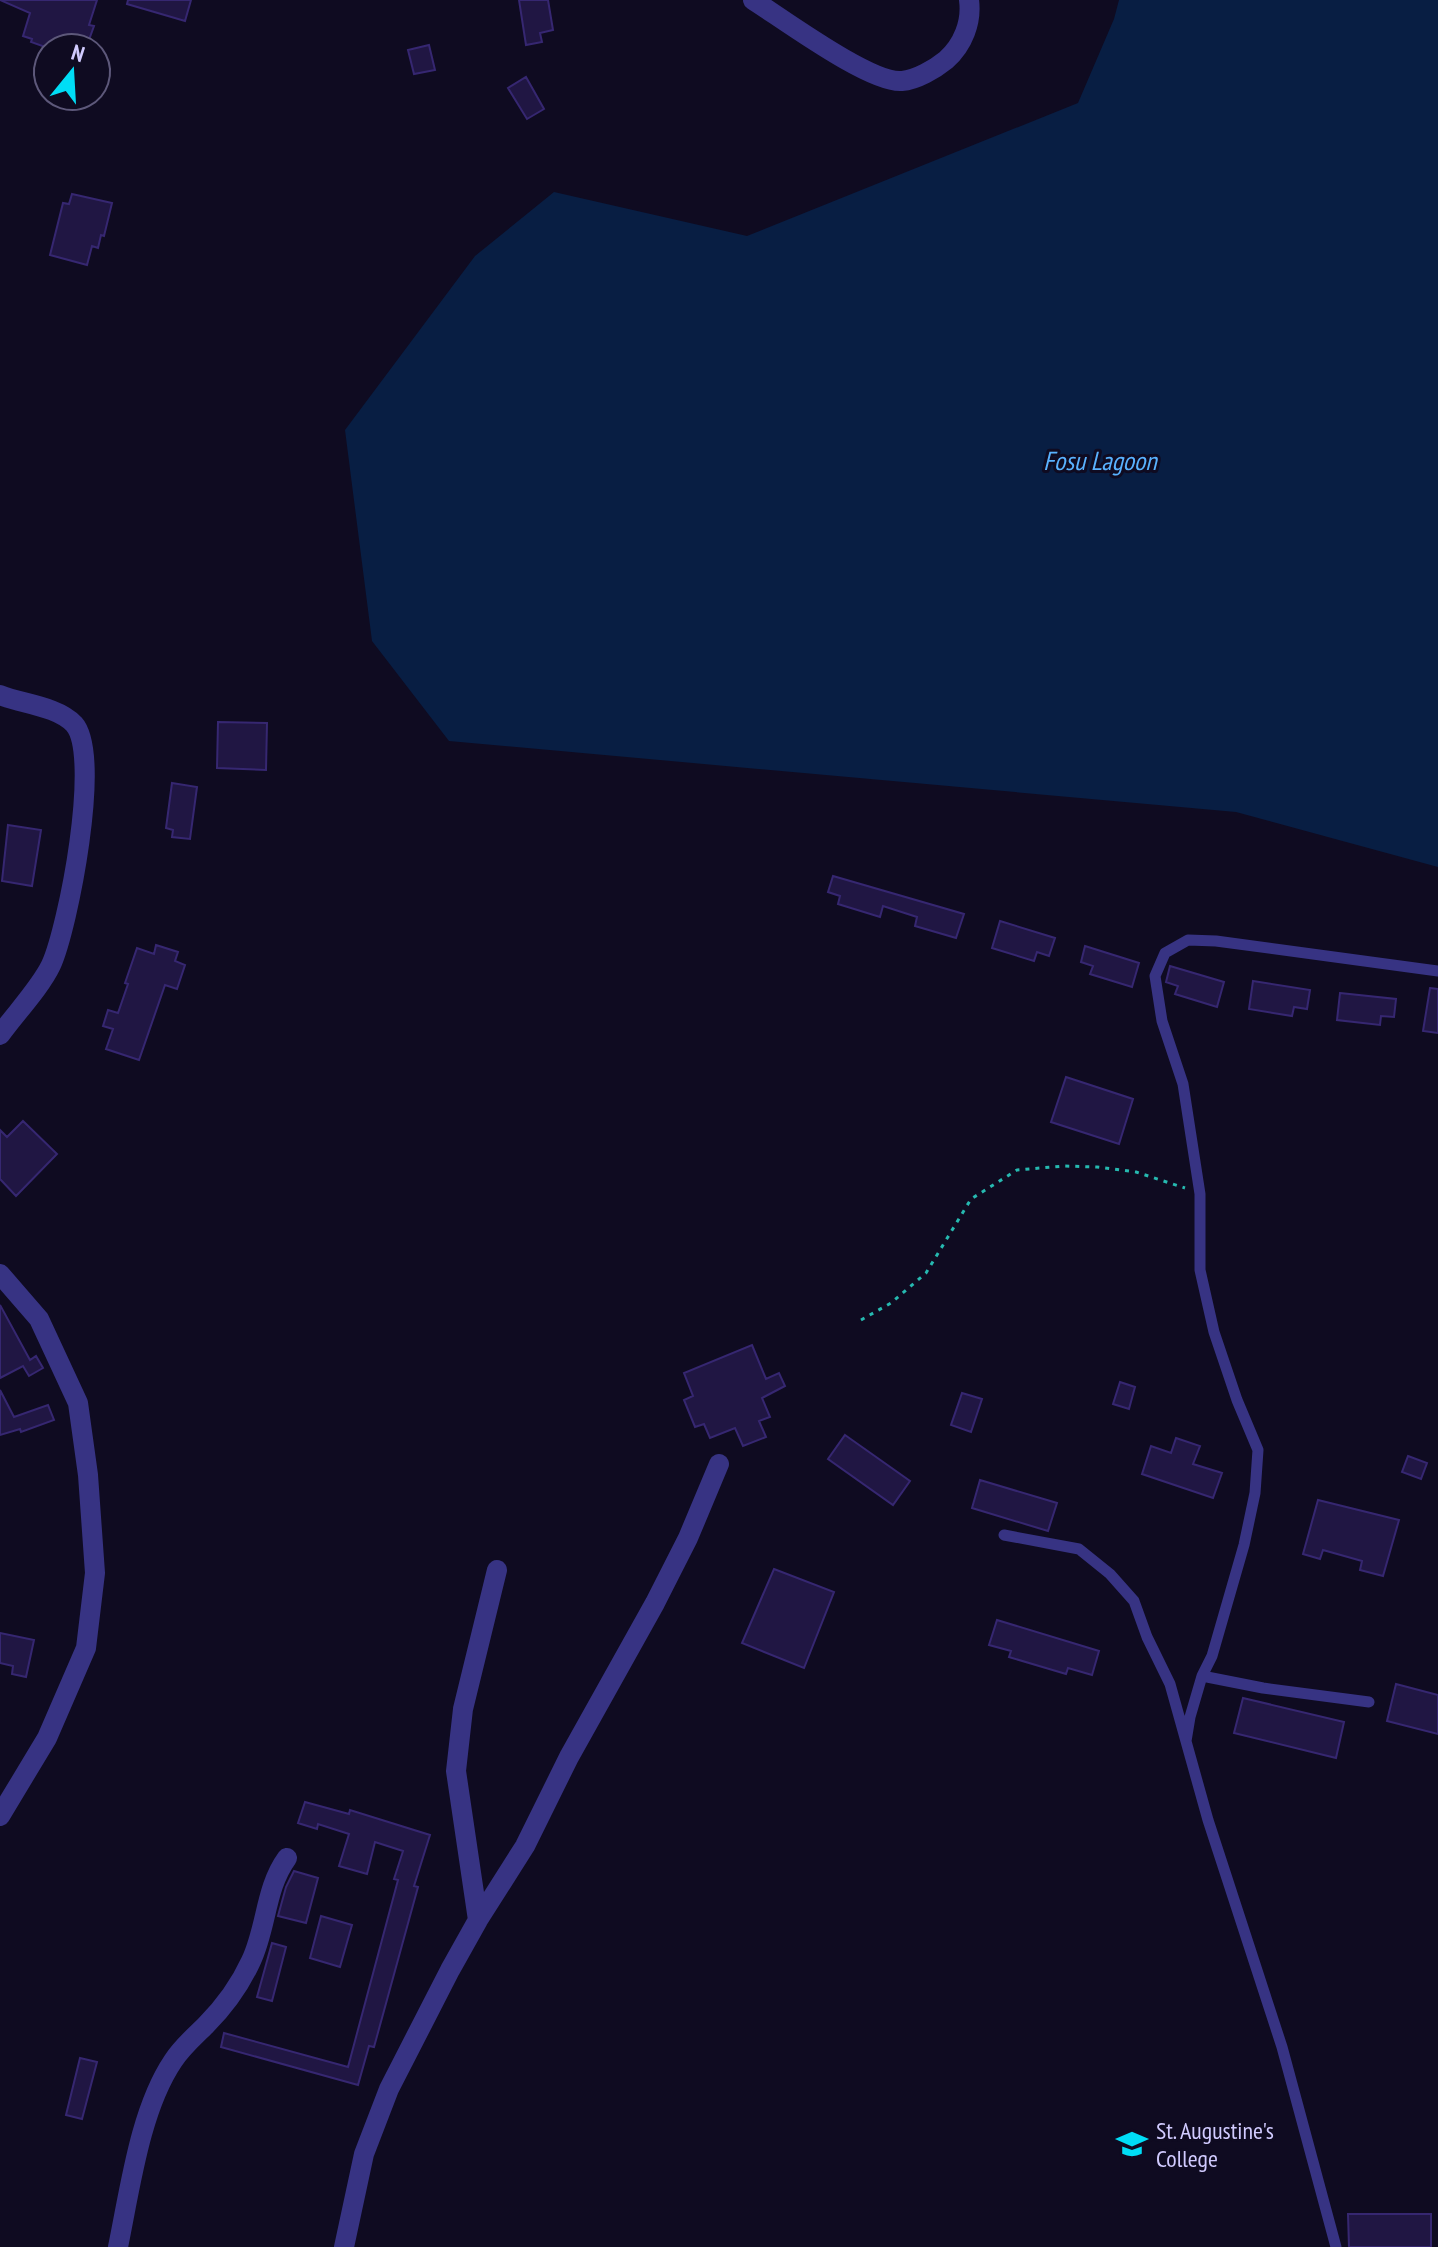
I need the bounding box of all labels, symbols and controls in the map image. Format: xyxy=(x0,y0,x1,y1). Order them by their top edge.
north arrow xyxy=(32,32,112,112)
text: N xyxy=(68,38,88,68)
water label: Fosu Lagoon xyxy=(1043,444,1158,477)
place label: St. Augustine's College xyxy=(1156,2115,1274,2174)
school or university icon: St. Augustine's College xyxy=(1115,2127,1149,2161)

